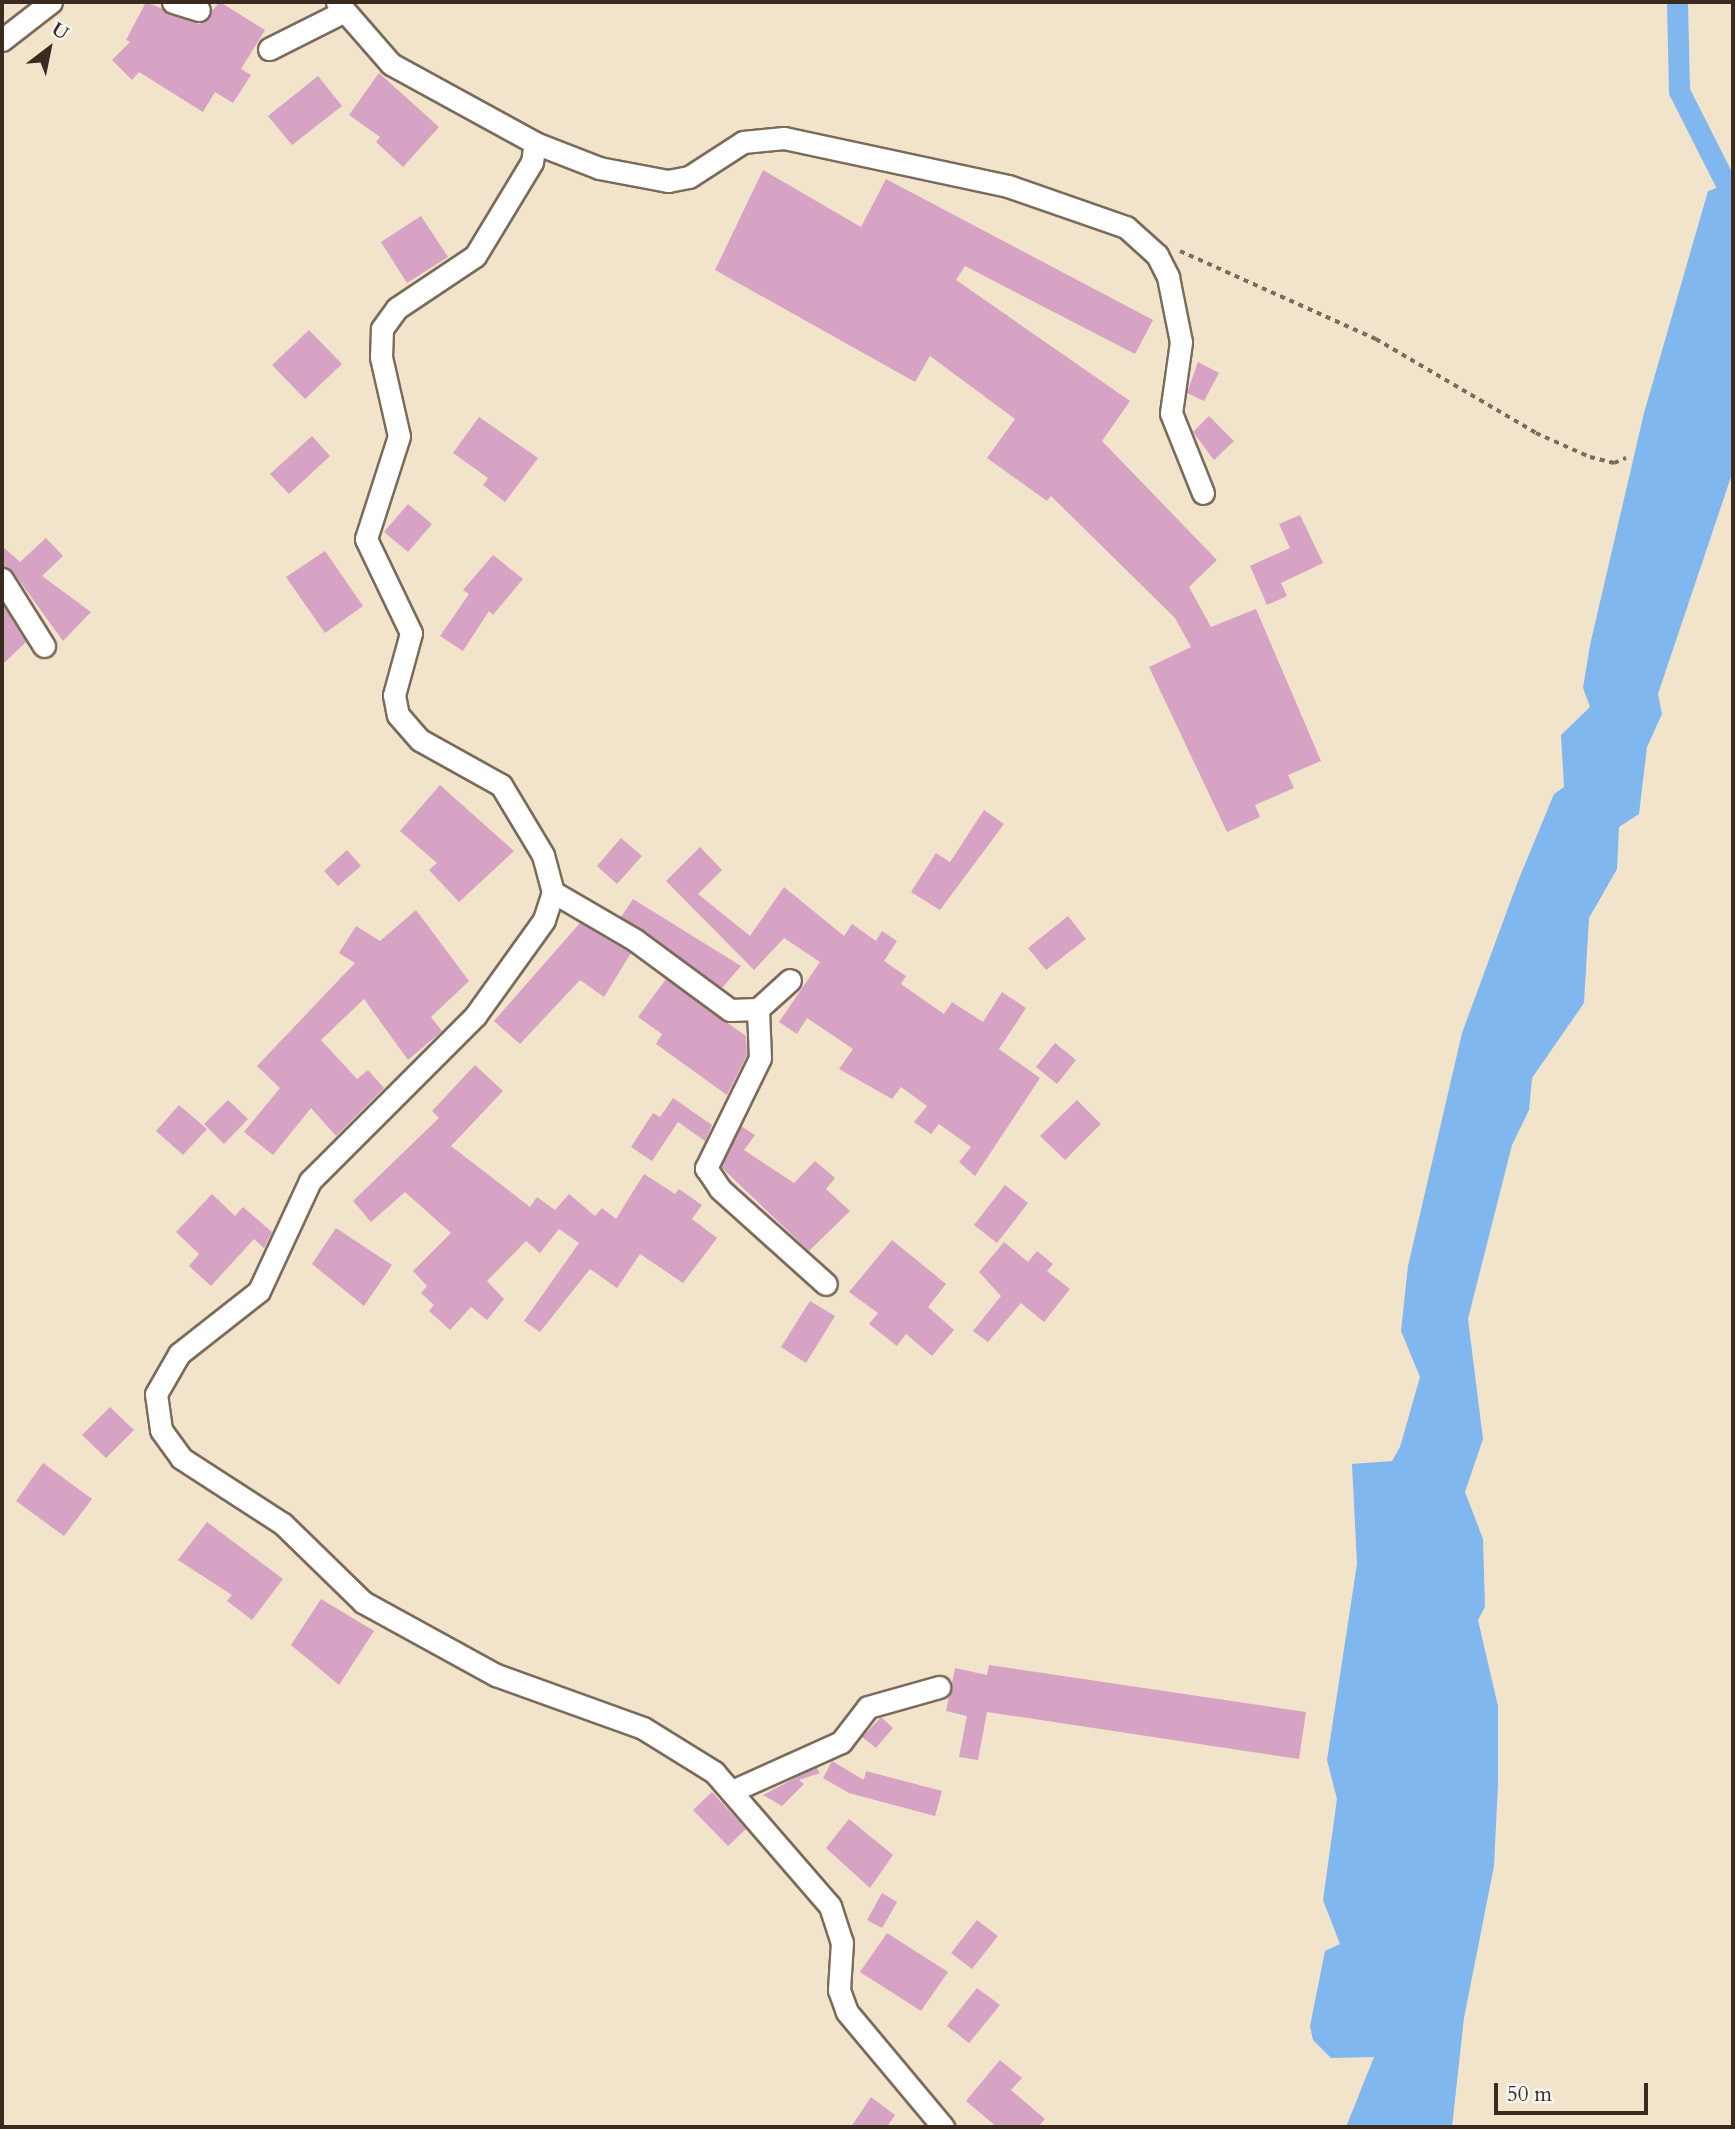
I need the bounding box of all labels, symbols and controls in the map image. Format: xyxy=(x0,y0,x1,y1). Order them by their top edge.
north arrow xyxy=(14,14,84,84)
text: U xyxy=(47,16,74,46)
scale bar xyxy=(1497,2070,1651,2114)
text: 50 m xyxy=(1507,2080,1552,2109)

